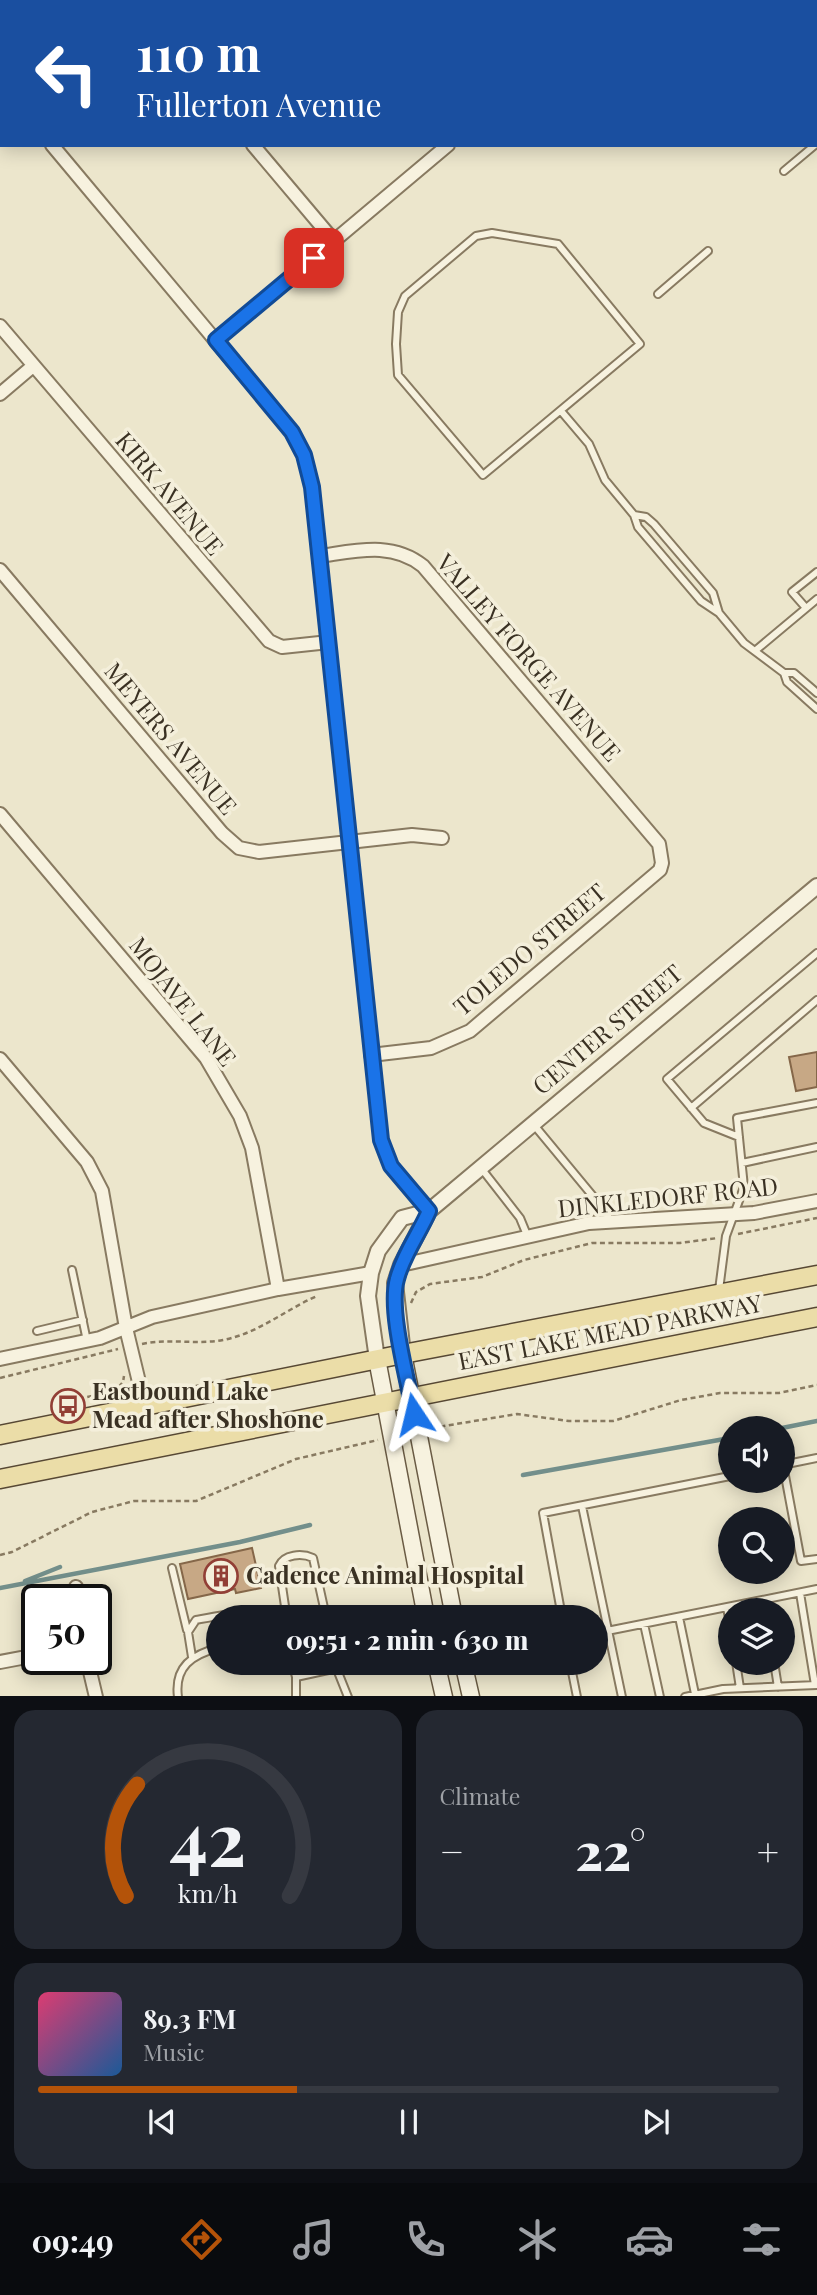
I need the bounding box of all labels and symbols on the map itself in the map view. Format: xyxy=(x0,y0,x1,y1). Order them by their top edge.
pin xyxy=(284,228,344,288)
street label: KIRK AVENUE xyxy=(109,424,232,561)
street label: VALLEY FORGE AVENUE xyxy=(430,545,629,767)
street label: MEYERS AVENUE xyxy=(98,655,245,821)
street label: TOLEDO STREET xyxy=(446,875,612,1022)
street label: MOJAVE LANE xyxy=(123,929,244,1072)
street label: CENTER STREET xyxy=(525,956,688,1101)
street label: DINKLEDORF ROAD xyxy=(556,1169,779,1223)
street label: EAST LAKE MEAD PARKWAY xyxy=(455,1286,765,1376)
place label: Eastbound Lake Mead after Shoshone xyxy=(92,1374,324,1434)
position arrow xyxy=(377,1377,451,1451)
bus stop icon: Eastbound Lake Mead after Shoshone xyxy=(49,1387,87,1425)
building icon: Cadence Animal Hospital xyxy=(202,1557,240,1595)
place label: Cadence Animal Hospital xyxy=(246,1558,525,1590)
speed limit sign: 50 xyxy=(21,1584,112,1675)

